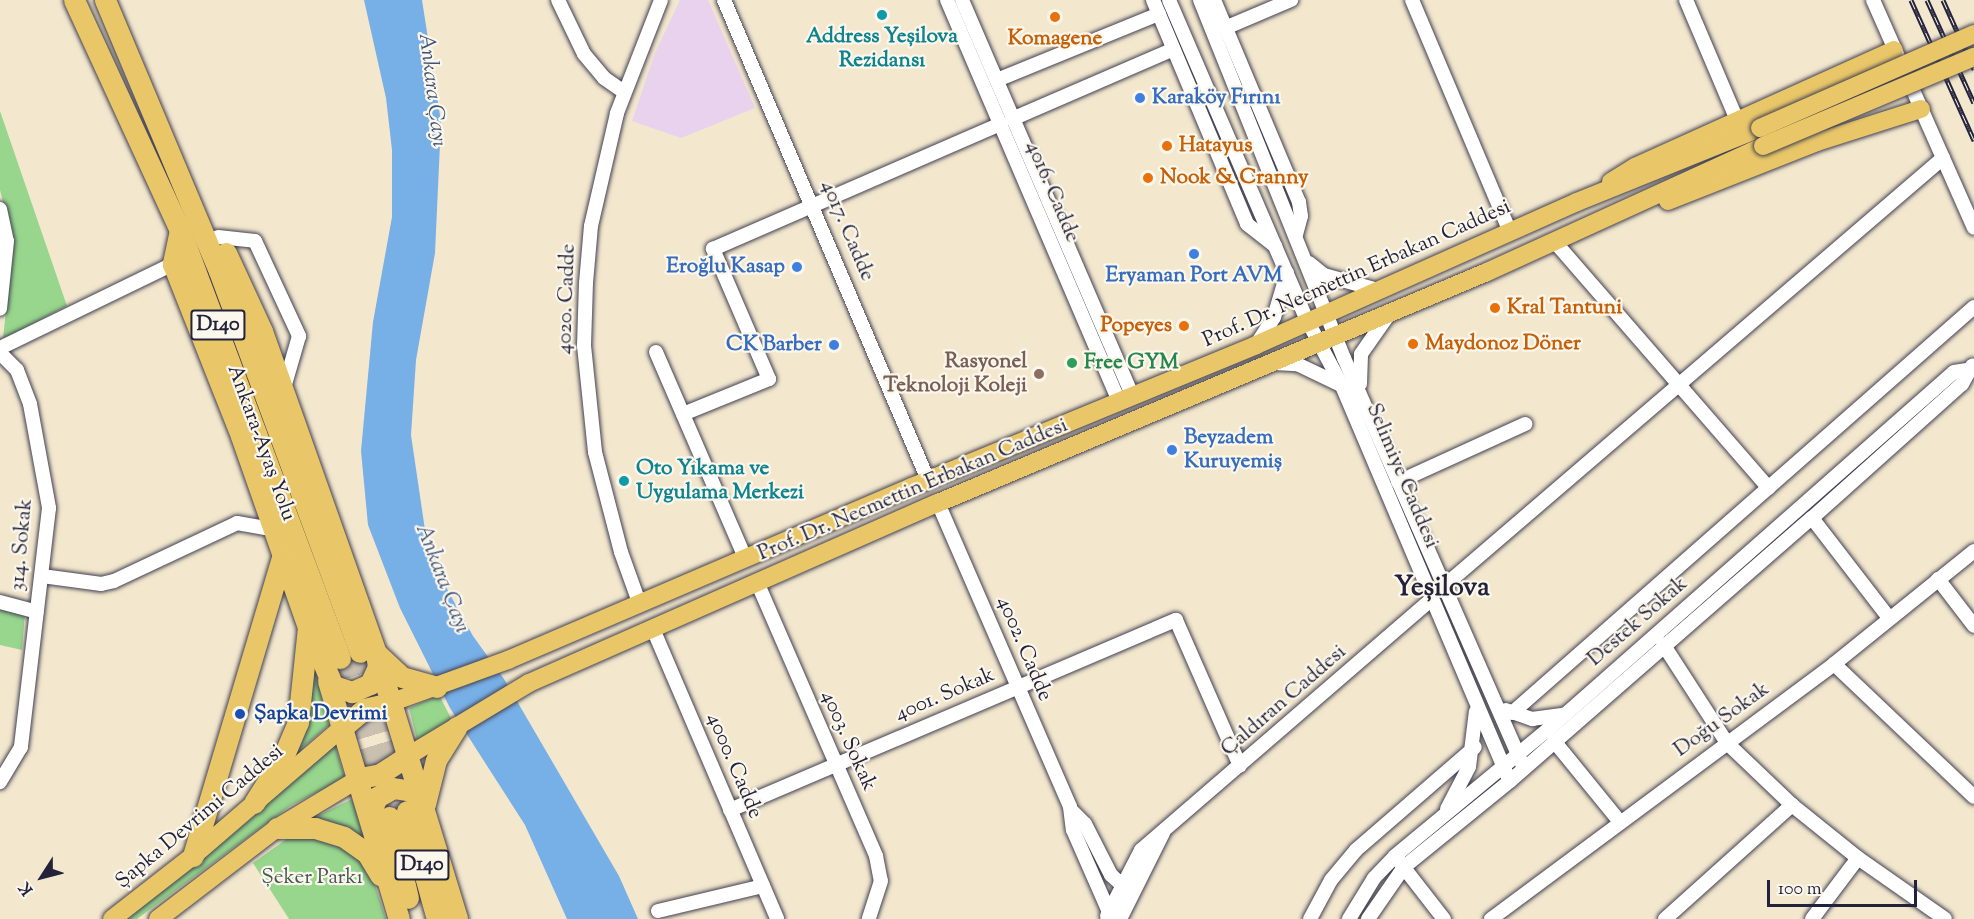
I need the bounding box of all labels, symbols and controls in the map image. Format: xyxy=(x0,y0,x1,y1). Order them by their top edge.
marker: Address Yeşilova Rezidansı xyxy=(875,8,889,22)
marker: Komagene xyxy=(1048,10,1062,24)
place label: Address Yeşilova Rezidansı xyxy=(806,24,958,74)
place label: Komagene xyxy=(1008,26,1102,52)
water label: Ankara Çayı xyxy=(411,32,451,148)
place label: Karaköy Fırını xyxy=(1152,85,1280,111)
marker: Karaköy Fırını xyxy=(1133,91,1147,105)
place label: Hatayus xyxy=(1179,133,1252,159)
street label: 4016. Cadde xyxy=(1019,138,1085,246)
marker: Hatayus xyxy=(1160,139,1174,153)
place label: Nook & Cranny xyxy=(1160,165,1308,191)
marker: Nook & Cranny xyxy=(1141,171,1155,185)
street label: 4017. Cadde xyxy=(815,177,879,285)
street label: Prof. Dr. Necmettin Erbakan Caddesi xyxy=(1199,195,1515,353)
street label: 4020. Cadde xyxy=(552,243,582,355)
marker: Eryaman Port AVM xyxy=(1187,247,1201,261)
place label: Eroğlu Kasap xyxy=(666,254,785,280)
marker: Eroğlu Kasap xyxy=(790,260,804,274)
place label: Eryaman Port AVM xyxy=(1106,263,1282,289)
place label: Kral Tantuni xyxy=(1507,295,1622,321)
marker: Kral Tantuni xyxy=(1488,301,1502,315)
road number: D140 xyxy=(190,308,246,342)
place label: Popeyes xyxy=(1101,313,1172,339)
marker: Popeyes xyxy=(1177,319,1191,333)
place label: Maydonoz Döner xyxy=(1425,331,1581,357)
place label: CK Barber xyxy=(726,332,822,358)
marker: Maydonoz Döner xyxy=(1406,337,1420,351)
marker: CK Barber xyxy=(827,338,841,352)
place label: Rasyonel Teknoloji Koleji xyxy=(883,349,1027,399)
place label: Free GYM xyxy=(1084,350,1179,376)
marker: Free GYM xyxy=(1065,356,1079,370)
street label: Ankara-Ayaş Yolu xyxy=(221,361,301,525)
marker: Rasyonel Teknoloji Koleji xyxy=(1032,367,1046,381)
street label: Selimiye Caddesi xyxy=(1360,400,1444,552)
street label: Prof. Dr. Necmettin Erbakan Caddesi xyxy=(754,413,1072,567)
place label: Beyzadem Kuruyemiş xyxy=(1184,425,1282,475)
marker: Beyzadem Kuruyemiş xyxy=(1165,443,1179,457)
place label: Oto Yıkama ve Uygulama Merkezi xyxy=(636,456,804,506)
marker: Oto Yıkama ve Uygulama Merkezi xyxy=(617,474,631,488)
street label: 314. Sokak xyxy=(5,498,39,592)
water label: Ankara Çayı xyxy=(408,521,474,637)
street label: Destek Sokak xyxy=(1583,572,1693,672)
district label: Yeşilova xyxy=(1394,573,1490,605)
street label: 4002. Cadde xyxy=(991,593,1057,705)
street label: Çaldıran Caddesi xyxy=(1216,640,1352,762)
street label: 4001. Sokak xyxy=(891,663,999,727)
street label: Doğu Sokak xyxy=(1670,677,1774,763)
street label: 4003. Sokak xyxy=(815,687,881,795)
place label: Şapka Devrimi xyxy=(254,701,387,727)
marker: Şapka Devrimi xyxy=(231,705,249,723)
street label: 4000. Cadde xyxy=(701,710,767,822)
street label: Şapka Devrimi Caddesi xyxy=(111,739,289,895)
north arrow xyxy=(12,847,72,907)
road number: D140 xyxy=(394,848,450,882)
park label: Şeker Parkı xyxy=(261,865,363,891)
scale bar xyxy=(1770,868,1920,906)
text: K xyxy=(14,876,40,899)
text: 100 m xyxy=(1778,877,1822,903)

